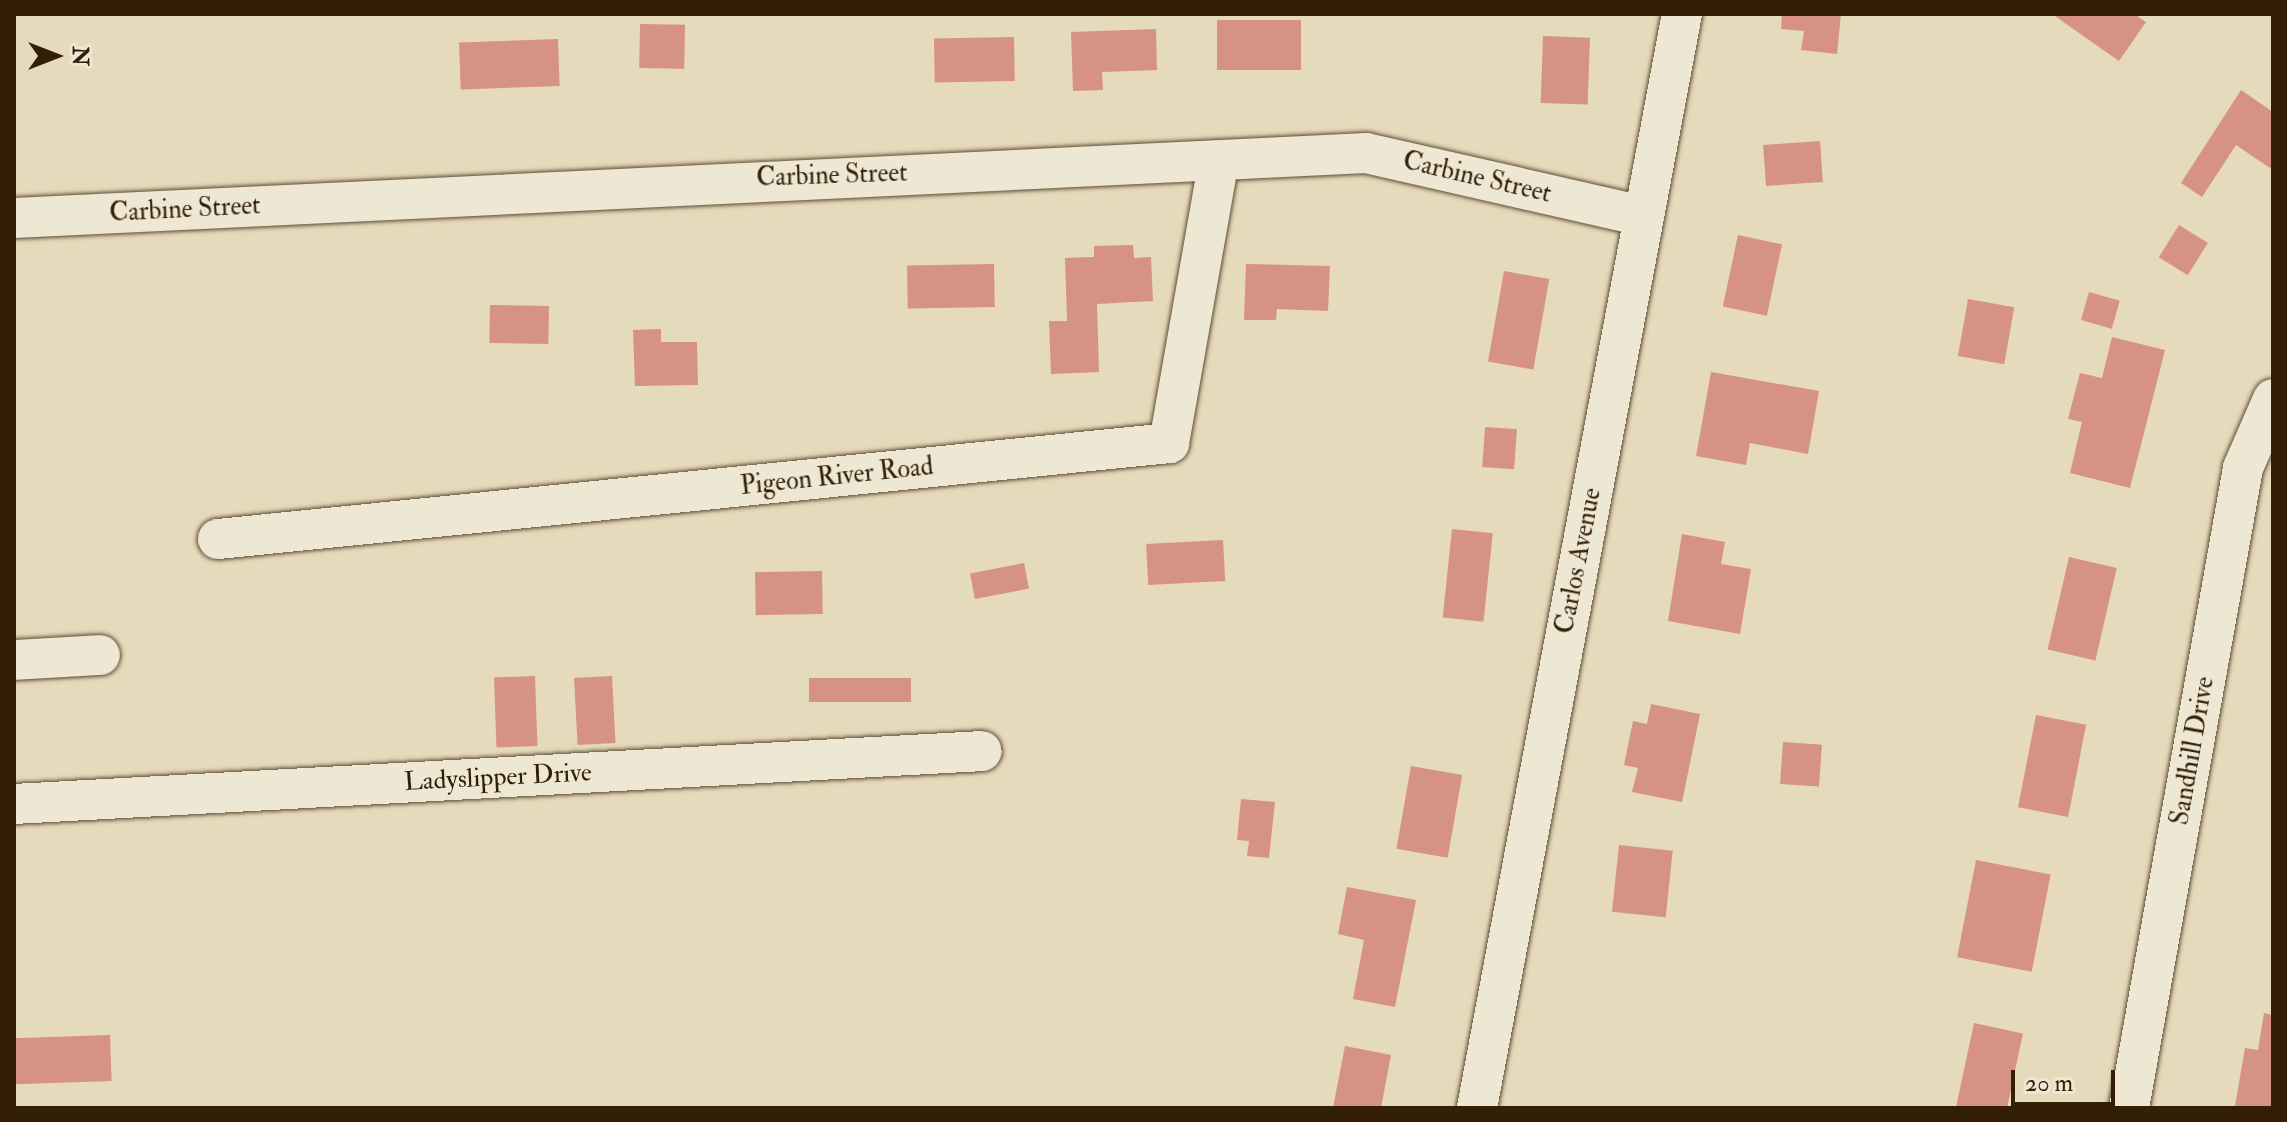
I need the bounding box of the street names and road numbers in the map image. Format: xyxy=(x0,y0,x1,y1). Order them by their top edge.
street label: Carbine Street xyxy=(1400,146,1554,210)
street label: Carbine Street xyxy=(756,158,908,194)
street label: Carbine Street xyxy=(109,190,261,230)
street label: Pigeon River Road xyxy=(739,451,935,503)
street label: Carlos Avenue xyxy=(1550,485,1608,637)
street label: Sandhill Drive xyxy=(2165,674,2221,828)
street label: Ladyslipper Drive xyxy=(403,758,593,798)

